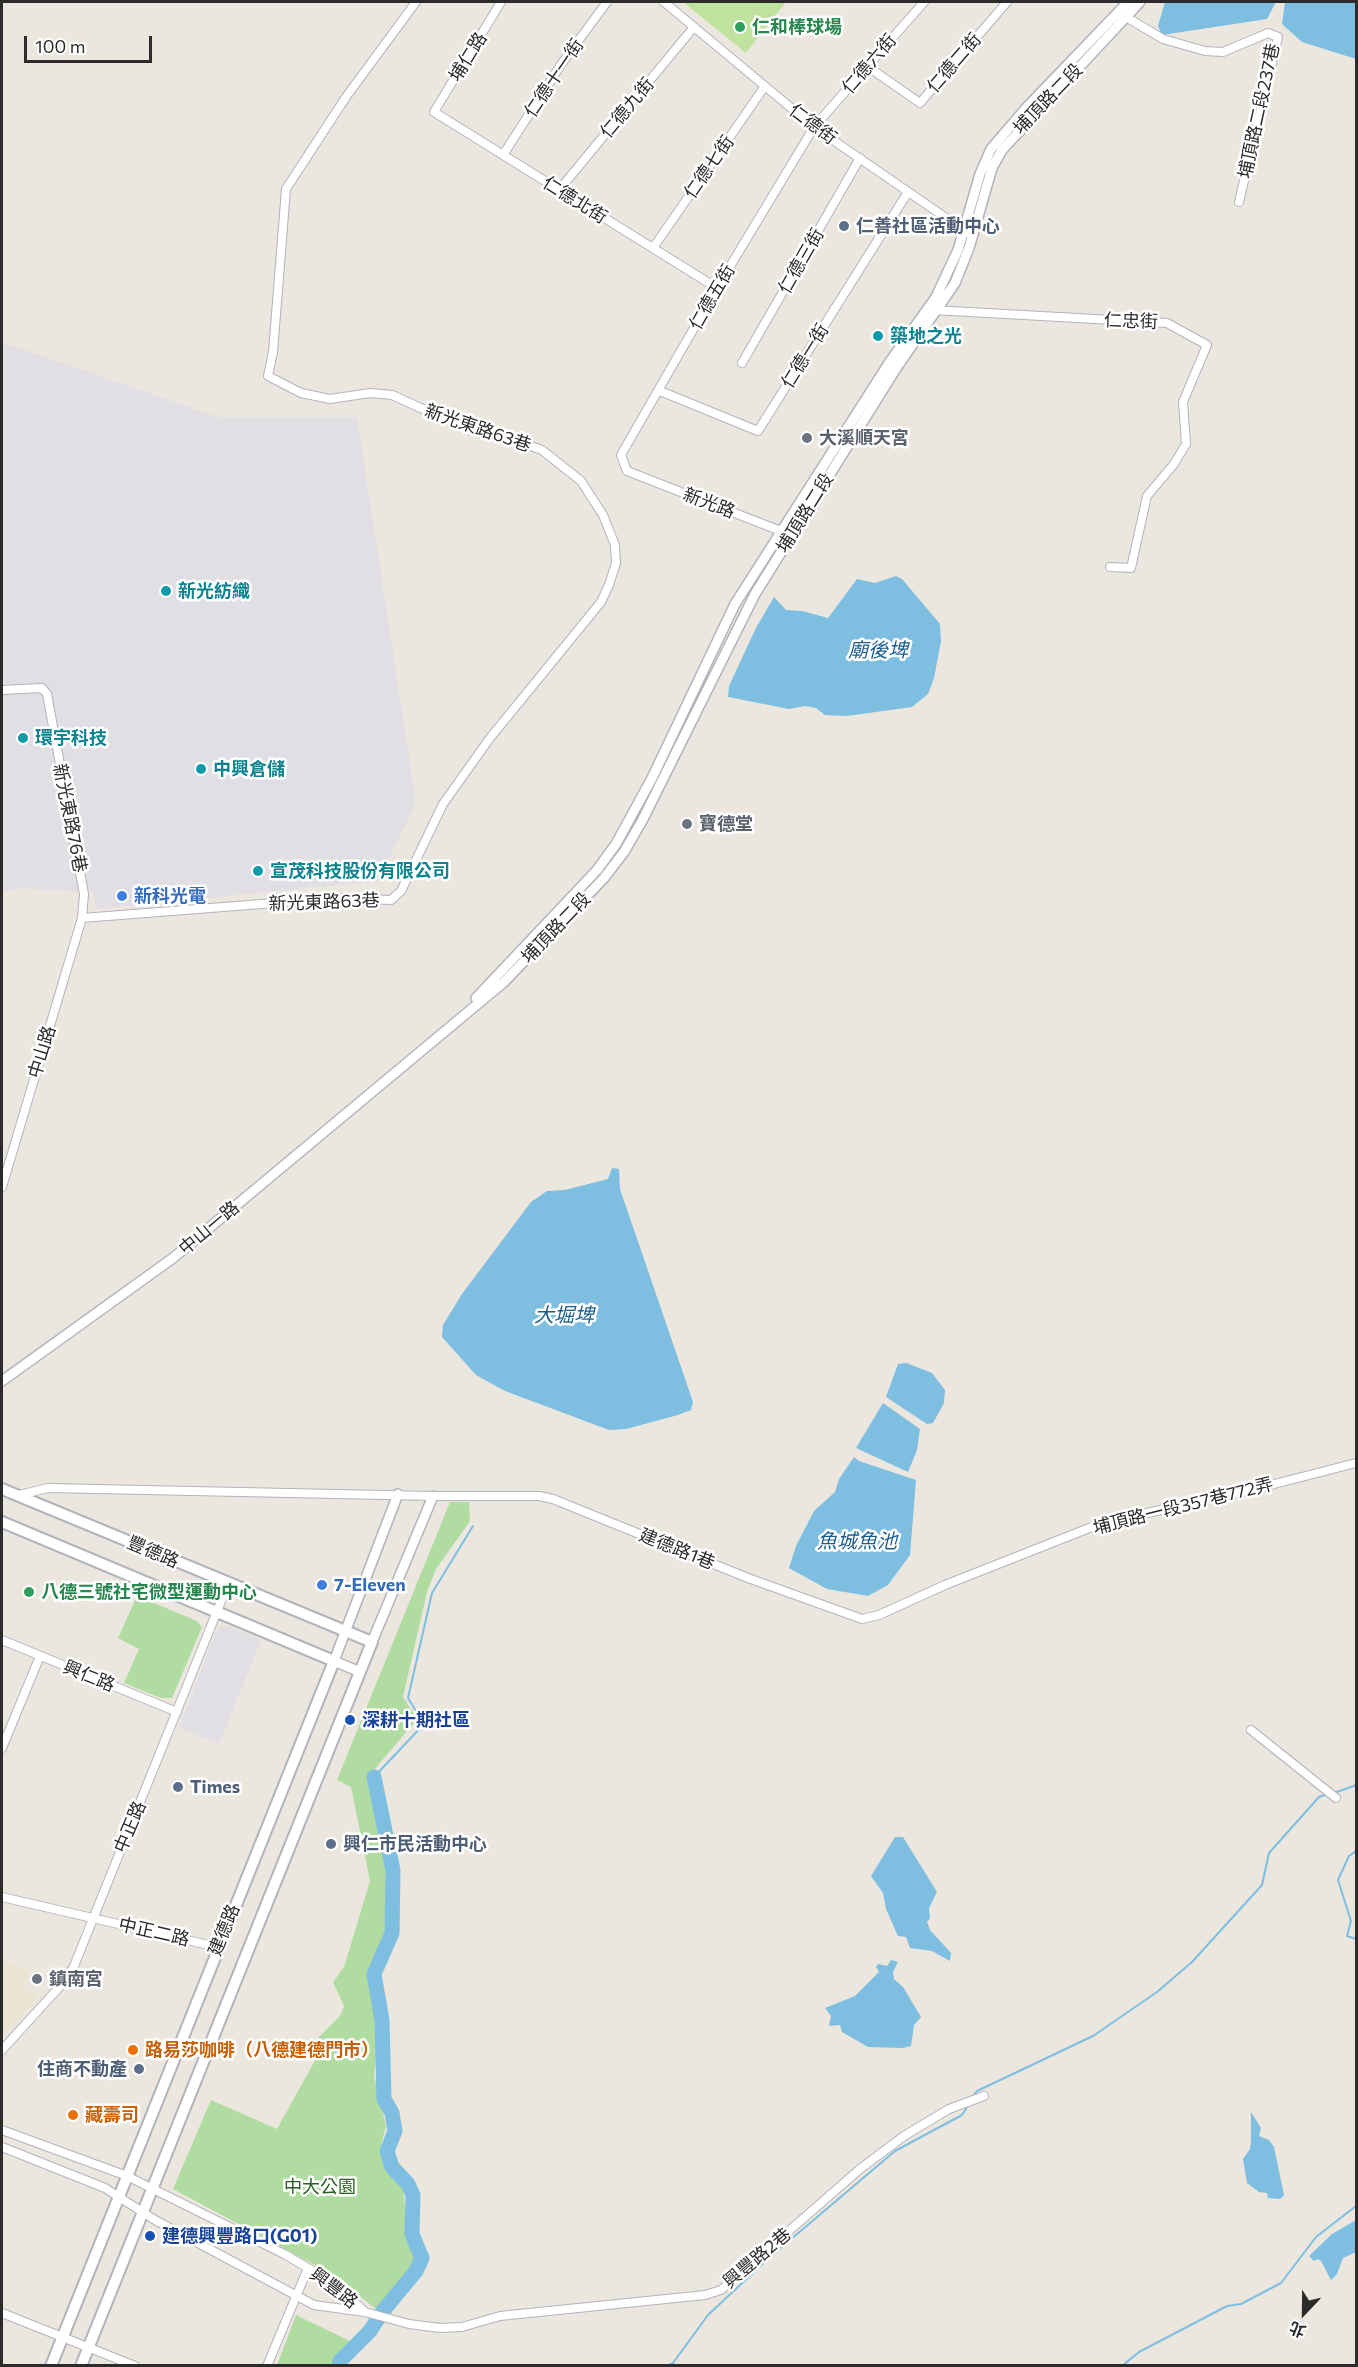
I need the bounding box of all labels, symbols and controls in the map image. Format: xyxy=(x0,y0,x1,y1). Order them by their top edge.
place label: 仁和棒球場 xyxy=(752,16,842,38)
marker: 仁和棒球場 xyxy=(733,20,747,34)
scale bar xyxy=(27,24,154,62)
street label: 埔仁路 xyxy=(445,28,491,86)
street label: 仁德二街 xyxy=(922,29,986,97)
street label: 仁德六街 xyxy=(837,30,901,98)
text: 100 m xyxy=(35,35,85,57)
street label: 仁德十一街 xyxy=(520,35,588,121)
street label: 埔頂路二段237巷 xyxy=(1234,41,1284,181)
street label: 埔頂路二段 xyxy=(1009,59,1087,139)
street label: 仁德九街 xyxy=(596,73,658,143)
street label: 仁德街 xyxy=(785,99,841,149)
street label: 仁德七街 xyxy=(680,131,738,203)
street label: 仁德北街 xyxy=(539,172,611,228)
place label: 仁善社區活動中心 xyxy=(856,215,1000,237)
marker: 仁善社區活動中心 xyxy=(837,219,851,233)
street label: 仁德三街 xyxy=(774,224,828,298)
street label: 仁德五街 xyxy=(685,260,739,334)
street label: 仁忠街 xyxy=(1104,309,1158,333)
street label: 仁德一街 xyxy=(777,320,833,392)
place label: 築地之光 xyxy=(890,325,962,347)
marker: 築地之光 xyxy=(871,329,885,343)
street label: 新光東路63巷 xyxy=(422,400,534,456)
place label: 大溪順天宮 xyxy=(819,427,909,449)
marker: 大溪順天宮 xyxy=(800,431,814,445)
street label: 埔頂路二段 xyxy=(772,469,838,557)
street label: 新光路 xyxy=(680,483,738,523)
place label: 新光紡織 xyxy=(178,580,250,602)
marker: 新光紡織 xyxy=(159,584,173,598)
water label: 廟後埤 xyxy=(848,638,908,662)
place label: 環宇科技 xyxy=(35,727,107,749)
marker: 環宇科技 xyxy=(16,731,30,745)
place label: 中興倉儲 xyxy=(213,758,285,780)
street label: 新光東路76巷 xyxy=(49,762,91,874)
marker: 中興倉儲 xyxy=(194,762,208,776)
place label: 寶德堂 xyxy=(699,813,753,835)
marker: 寶德堂 xyxy=(680,817,694,831)
place label: 宣茂科技股份有限公司 xyxy=(270,860,450,882)
marker: 宣茂科技股份有限公司 xyxy=(251,864,265,878)
place label: 新科光電 xyxy=(134,885,206,907)
street label: 埔頂路二段 xyxy=(517,888,595,968)
marker: 新科光電 xyxy=(115,889,129,903)
street label: 新光東路63巷 xyxy=(268,889,380,915)
street label: 中山路 xyxy=(24,1023,60,1081)
street label: 中山一路 xyxy=(174,1197,244,1259)
water label: 大堀埤 xyxy=(534,1303,594,1327)
street label: 埔頂路一段357巷772弄 xyxy=(1091,1473,1275,1539)
street label: 建德路1巷 xyxy=(636,1524,718,1574)
water label: 魚城魚池 xyxy=(817,1529,897,1553)
street label: 豐德路 xyxy=(124,1532,182,1572)
place label: 7-Eleven xyxy=(334,1574,406,1596)
marker: 7-Eleven xyxy=(315,1578,329,1592)
place label: 八德三號社宅微型運動中心 xyxy=(41,1581,257,1603)
marker: 八德三號社宅微型運動中心 xyxy=(22,1585,36,1599)
street label: 興仁路 xyxy=(60,1656,118,1696)
place label: 深耕十期社區 xyxy=(362,1709,470,1731)
marker: 深耕十期社區 xyxy=(343,1713,357,1727)
place label: Times xyxy=(190,1776,240,1798)
marker: Times xyxy=(171,1780,185,1794)
street label: 中正路 xyxy=(110,1798,150,1856)
place label: 興仁市民活動中心 xyxy=(343,1833,487,1855)
marker: 興仁市民活動中心 xyxy=(324,1837,338,1851)
street label: 建德路 xyxy=(204,1901,244,1959)
street label: 中正二路 xyxy=(116,1913,192,1951)
place label: 鎮南宮 xyxy=(49,1968,103,1990)
marker: 鎮南宮 xyxy=(30,1972,44,1986)
place label: 路易莎咖啡（八德建德門市） xyxy=(145,2039,379,2061)
marker: 路易莎咖啡（八德建德門市） xyxy=(126,2043,140,2057)
place label: 住商不動產 xyxy=(37,2058,127,2080)
marker: 住商不動產 xyxy=(132,2062,146,2076)
place label: 藏壽司 xyxy=(85,2104,139,2126)
marker: 藏壽司 xyxy=(66,2108,80,2122)
park label: 中大公園 xyxy=(284,2176,356,2198)
street label: 興豐路2巷 xyxy=(719,2223,795,2293)
place label: 建德興豐路口(G01) xyxy=(162,2225,317,2247)
marker: 建德興豐路口(G01) xyxy=(143,2229,157,2243)
street label: 興豐路 xyxy=(306,2263,362,2313)
north arrow xyxy=(1274,2283,1334,2343)
text: 北 xyxy=(1286,2318,1308,2342)

